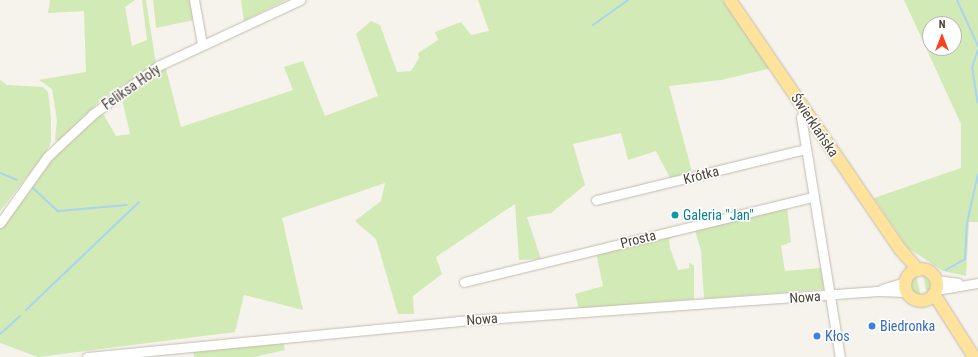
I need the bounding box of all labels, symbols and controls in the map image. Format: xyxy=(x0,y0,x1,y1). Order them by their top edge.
north arrow xyxy=(922,16,962,56)
text: N xyxy=(939,18,945,31)
street label: Feliksa Hoły xyxy=(99,61,163,113)
street label: Świerklańska xyxy=(788,90,842,160)
street label: Krótka xyxy=(682,163,720,187)
place label: Galeria "Jan" xyxy=(683,207,754,223)
marker: Galeria "Jan" xyxy=(670,210,680,220)
street label: Prosta xyxy=(618,226,658,252)
street label: Nowa xyxy=(789,288,821,306)
street label: Nowa xyxy=(466,310,498,328)
place label: Biedronka xyxy=(880,318,935,334)
marker: Biedronka xyxy=(867,321,877,331)
place label: Kłos xyxy=(825,328,850,344)
marker: Kłos xyxy=(812,331,822,341)

